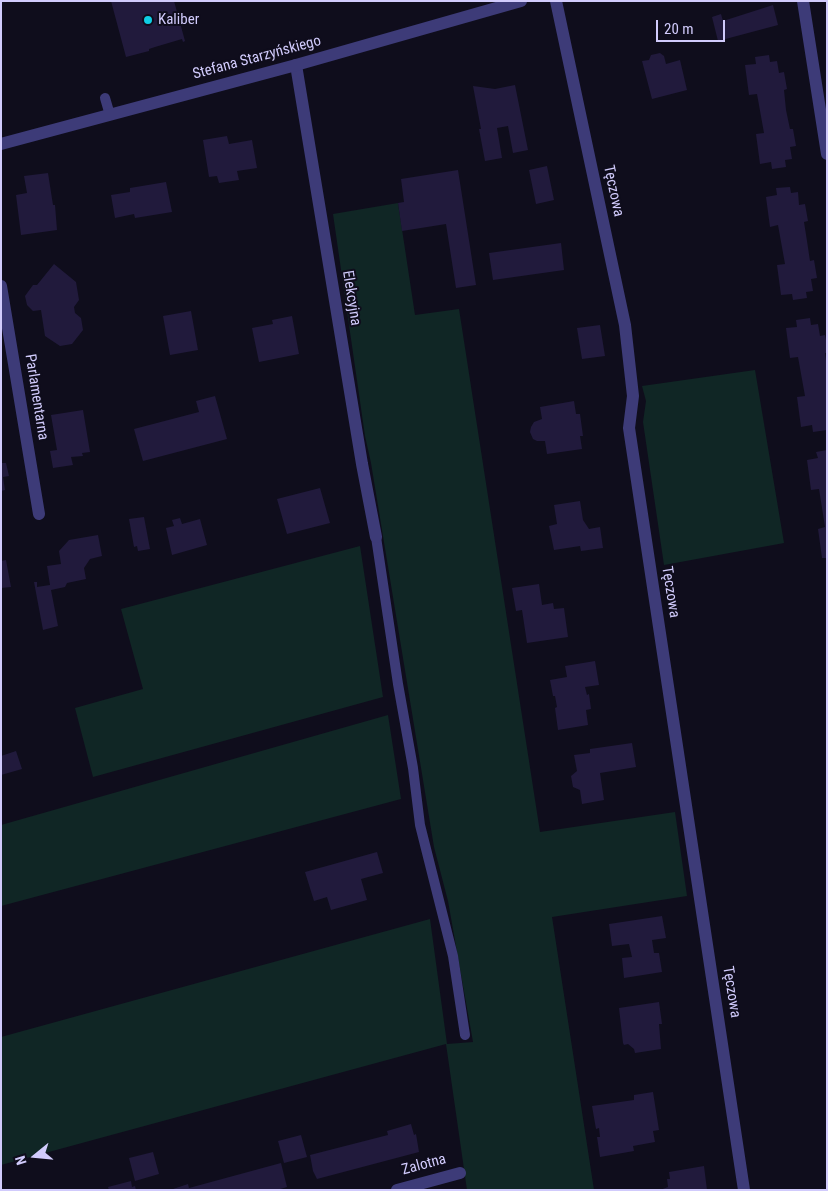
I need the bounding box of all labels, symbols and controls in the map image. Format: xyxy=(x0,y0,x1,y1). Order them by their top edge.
scale bar xyxy=(658,10,727,42)
place label: Kaliber xyxy=(158,11,199,29)
marker: Kaliber xyxy=(142,14,154,26)
text: 20 m xyxy=(664,20,694,38)
street label: Stefana Starzyńskiego xyxy=(191,32,323,84)
street label: Tęczowa xyxy=(599,164,627,218)
street label: Elekcyjna xyxy=(338,269,364,327)
street label: Parlamentarna xyxy=(20,353,52,441)
street label: Tęczowa xyxy=(657,565,683,619)
street label: Tęczowa xyxy=(718,965,744,1019)
north arrow xyxy=(10,1131,60,1181)
street label: Zalotna xyxy=(400,1150,448,1180)
text: N xyxy=(12,1154,30,1167)

